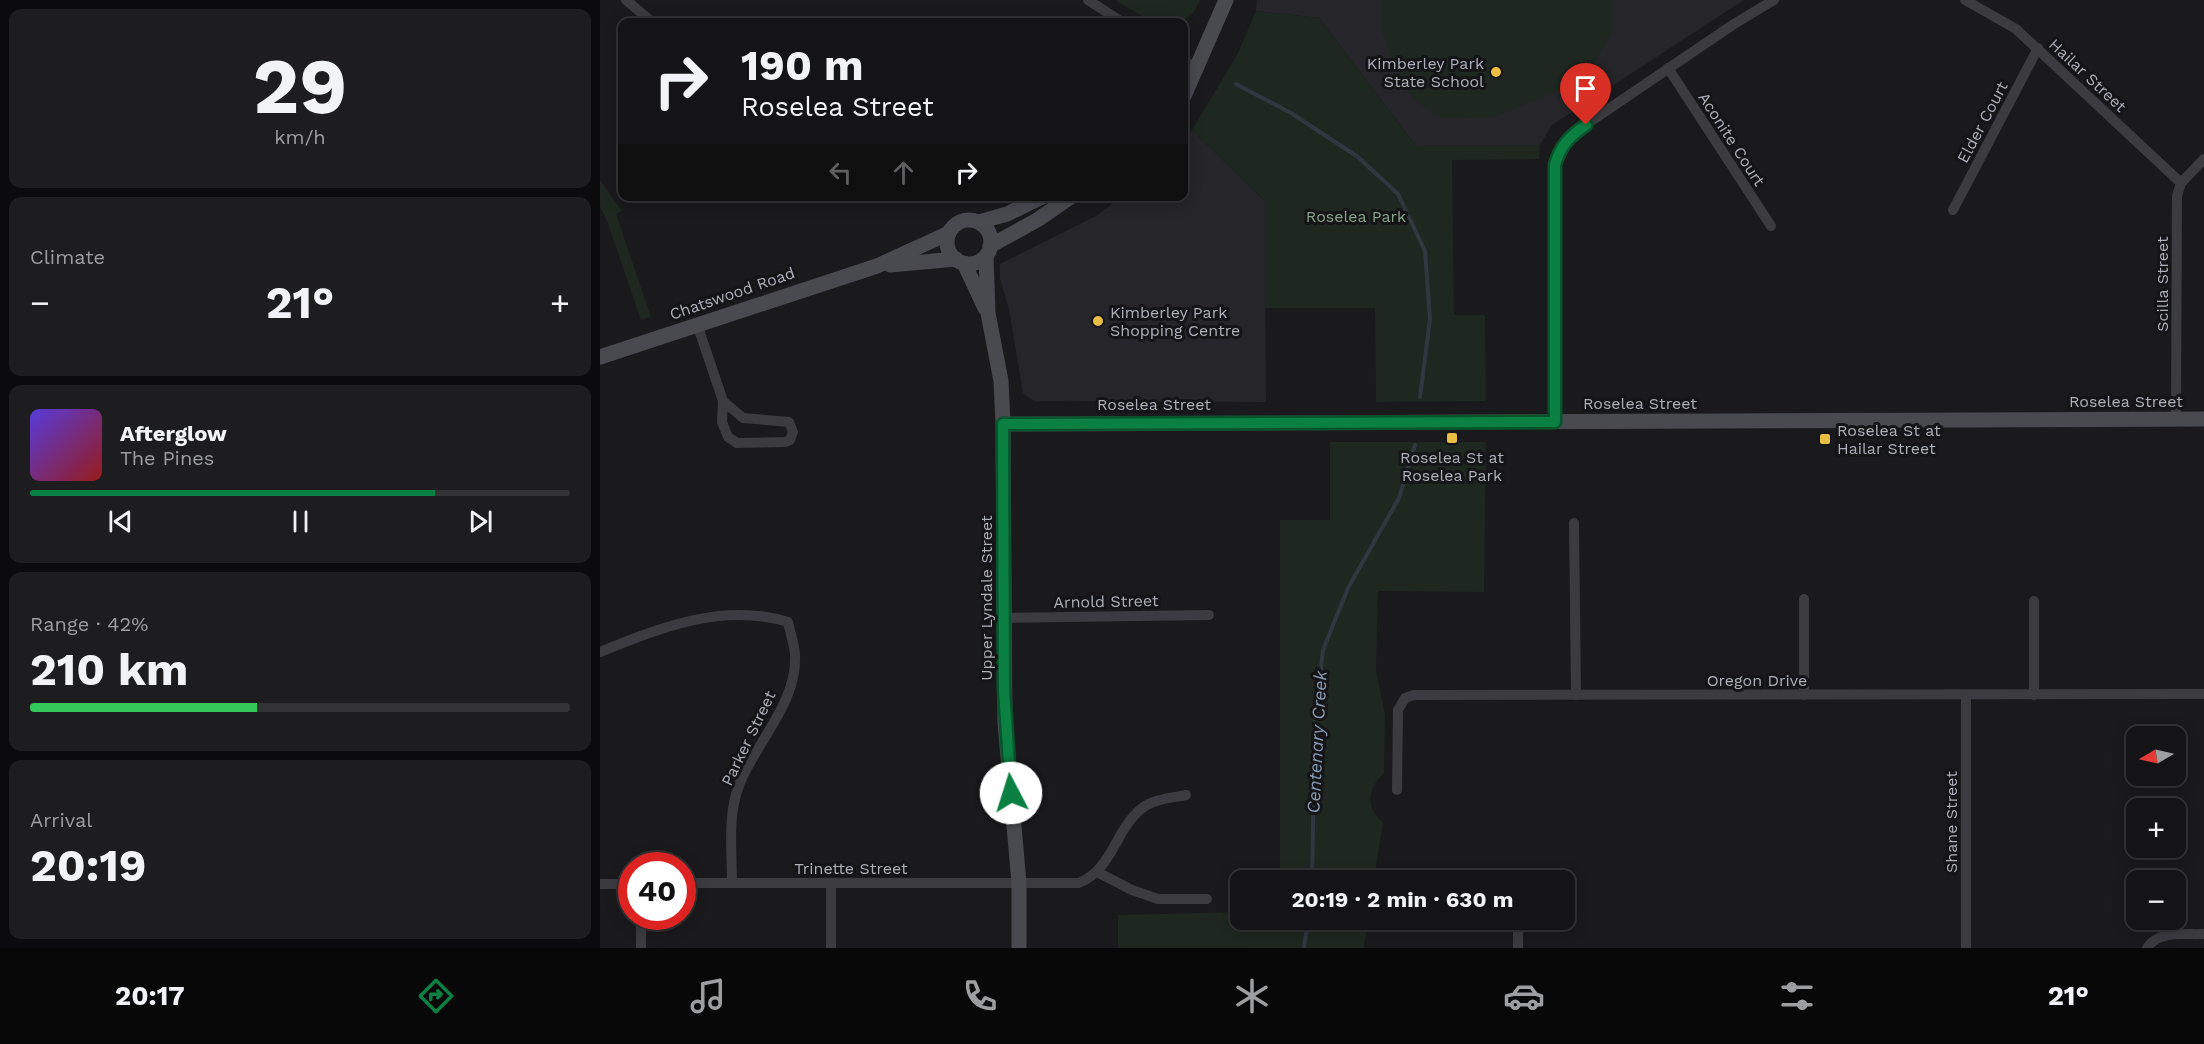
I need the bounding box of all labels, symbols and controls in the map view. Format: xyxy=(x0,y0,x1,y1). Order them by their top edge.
street label: Hailar Street xyxy=(2045,35,2130,116)
text: 29 xyxy=(253,40,347,132)
text: 190 m xyxy=(741,41,864,90)
icon: right xyxy=(642,42,720,120)
place label: Kimberley Park State School xyxy=(1367,54,1484,91)
pin xyxy=(1560,63,1611,125)
marker: Kimberley Park State School xyxy=(1489,65,1503,79)
icon: arrive xyxy=(1569,72,1602,105)
street label: Elder Court xyxy=(1953,78,2012,166)
street label: Aconite Court xyxy=(1694,89,1769,190)
text: Roselea Street xyxy=(741,91,933,123)
text: km/h xyxy=(274,125,326,149)
icon: left xyxy=(824,156,857,189)
icon: ahead xyxy=(887,156,920,189)
icon: right xyxy=(950,156,983,189)
park label: Roselea Park xyxy=(1306,207,1406,226)
street label: Scilla Street xyxy=(2153,236,2172,332)
text: Climate xyxy=(30,245,105,269)
street label: Chatswood Road xyxy=(667,263,797,324)
text: 21° xyxy=(266,276,334,329)
text: − xyxy=(30,283,50,322)
text: + xyxy=(550,283,570,322)
place label: Kimberley Park Shopping Centre xyxy=(1110,303,1240,340)
marker: Kimberley Park Shopping Centre xyxy=(1091,314,1105,328)
street label: Roselea Street xyxy=(2069,392,2183,411)
street label: Roselea Street xyxy=(1583,394,1697,413)
street label: Roselea Street xyxy=(1097,395,1211,414)
text: Afterglow xyxy=(120,421,227,446)
place label: Roselea St at Hailar Street xyxy=(1837,421,1941,458)
marker: Roselea St at Roselea Park xyxy=(1445,431,1459,445)
marker: Roselea St at Hailar Street xyxy=(1818,432,1832,446)
text: The Pines xyxy=(120,446,214,470)
place label: Roselea St at Roselea Park xyxy=(1400,448,1504,485)
icon: previous xyxy=(104,505,137,538)
icon: pause xyxy=(284,505,317,538)
icon: next xyxy=(464,505,497,538)
street label: Upper Lyndale Street xyxy=(977,515,996,681)
street label: Arnold Street xyxy=(1053,591,1159,612)
text: Range · 42% xyxy=(30,612,148,636)
text: 210 km xyxy=(30,643,188,696)
water label: Centenary Creek xyxy=(1302,669,1331,814)
street label: Oregon Drive xyxy=(1707,671,1807,690)
street label: Parker Street xyxy=(717,687,780,789)
north arrow xyxy=(2126,726,2186,786)
map controls xyxy=(2126,726,2186,930)
position arrow xyxy=(979,761,1043,825)
street label: Shane Street xyxy=(1942,771,1961,873)
button: + xyxy=(2126,798,2186,858)
text: Arrival xyxy=(30,808,92,832)
text: 20:19 xyxy=(30,839,147,892)
speed limit sign: 40 xyxy=(618,852,696,930)
street label: Trinette Street xyxy=(794,859,908,878)
button: − xyxy=(2126,870,2186,930)
text: 20:19 · 2 min · 630 m xyxy=(1291,887,1514,912)
icon: directions xyxy=(415,975,457,1017)
icon: music xyxy=(687,975,729,1017)
icon: phone xyxy=(959,975,1001,1017)
icon: climate xyxy=(1231,975,1273,1017)
icon: car xyxy=(1503,975,1545,1017)
icon: filters xyxy=(1776,975,1818,1017)
text: 20:17 xyxy=(115,980,185,1012)
text: 21° xyxy=(2048,980,2089,1012)

